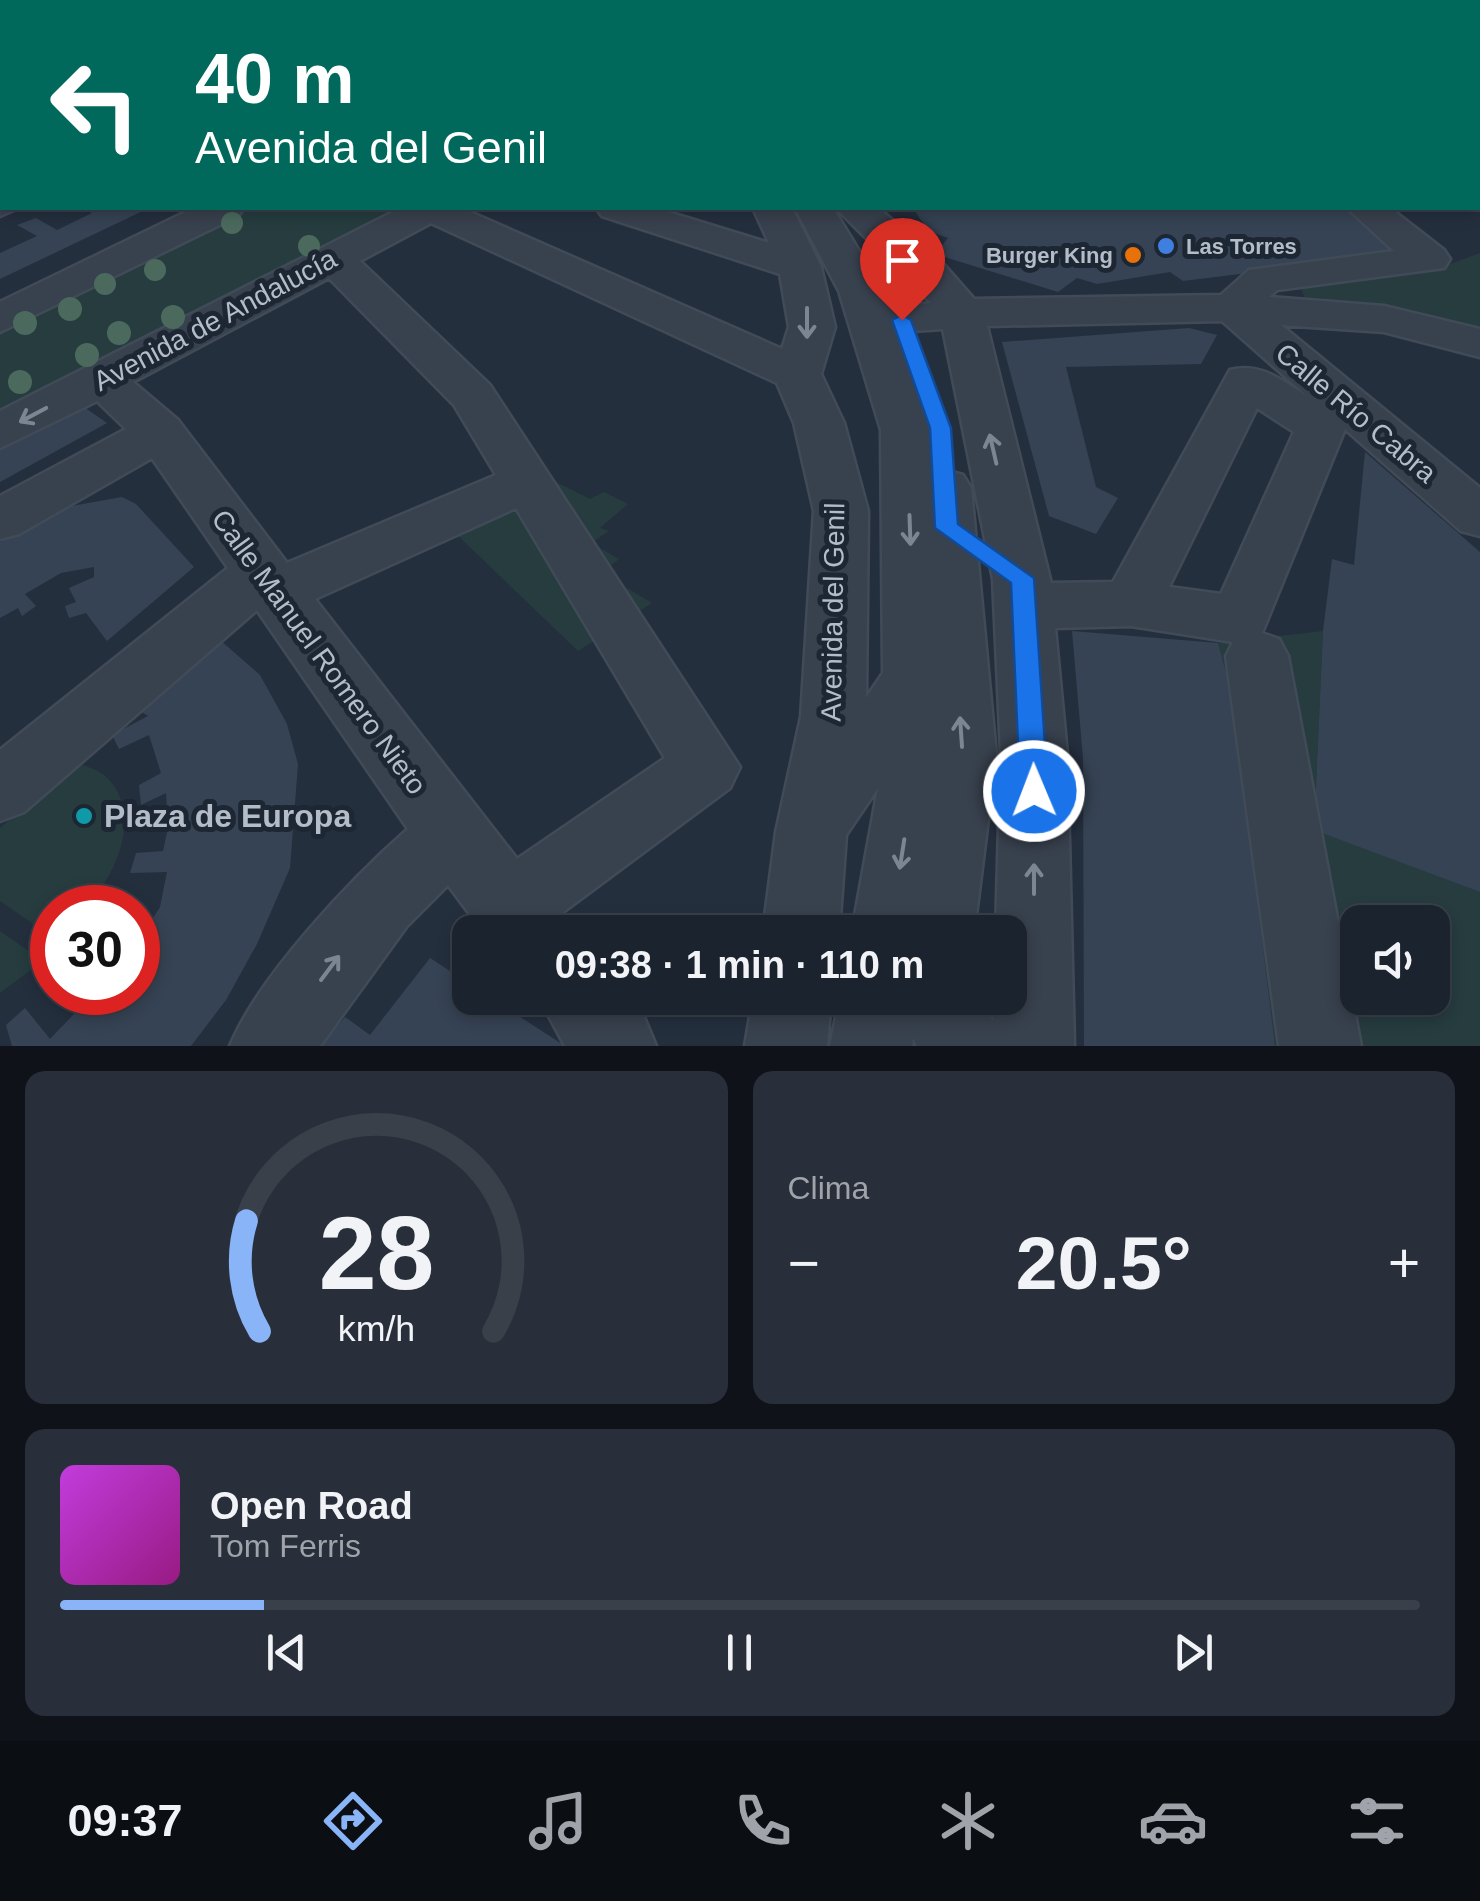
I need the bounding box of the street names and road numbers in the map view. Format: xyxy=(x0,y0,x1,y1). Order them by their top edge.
street label: Avenida de Andalucía xyxy=(88,243,342,397)
street label: Calle Río Cabra xyxy=(1270,337,1443,489)
street label: Avenida del Genil xyxy=(816,502,850,722)
street label: Calle Manuel Romero Nieto xyxy=(205,504,433,800)

